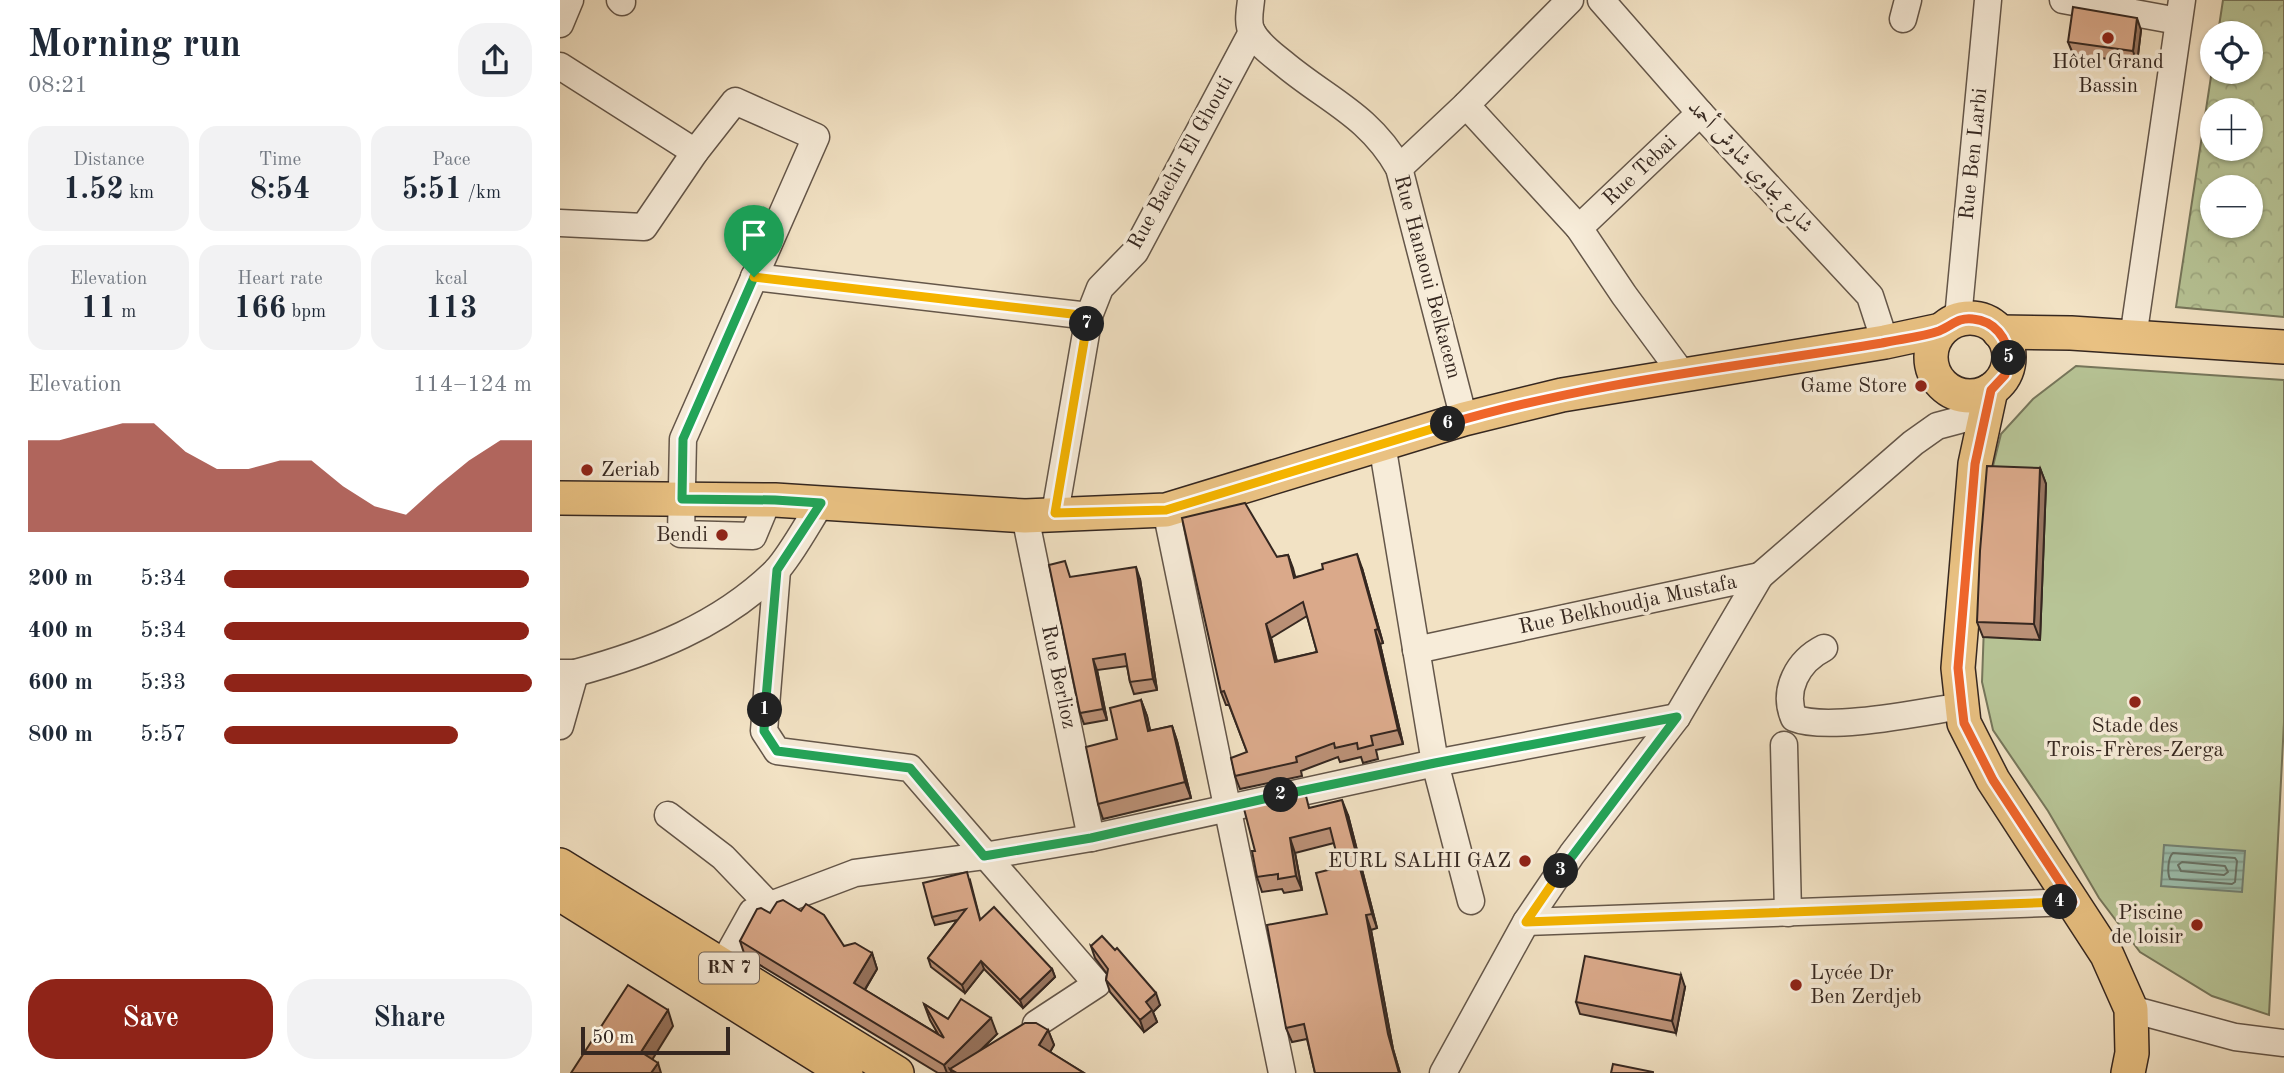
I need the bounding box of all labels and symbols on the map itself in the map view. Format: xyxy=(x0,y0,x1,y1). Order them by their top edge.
marker: Hôtel Grand Bassin xyxy=(2100,30,2116,46)
place label: Hôtel Grand Bassin xyxy=(2052,52,2164,97)
street label: Rue Bachir El Ghouti xyxy=(1125,73,1237,253)
street label: Rue Ben Larbi xyxy=(1957,87,1991,221)
street label: شارع بجاوي شاوش أحمد xyxy=(1679,93,1821,241)
street label: Rue Tebai xyxy=(1599,132,1681,210)
street label: Rue Hanaoui Belkacem xyxy=(1390,173,1464,381)
pin xyxy=(724,205,784,277)
pin: 7 xyxy=(1070,306,1104,342)
pin: 5 xyxy=(1992,340,2026,376)
place label: Game Store xyxy=(1800,376,1907,397)
marker: Game Store xyxy=(1913,378,1929,394)
pin: 6 xyxy=(1430,406,1466,442)
place label: Zeriab xyxy=(601,460,660,481)
marker: Zeriab xyxy=(579,462,595,478)
place label: Bendi xyxy=(656,525,708,546)
marker: Bendi xyxy=(714,527,730,543)
street label: Rue Belkhoudja Mustafa xyxy=(1517,572,1739,638)
street label: Rue Berlioz xyxy=(1037,623,1079,731)
pin: 1 xyxy=(748,692,782,728)
marker: Stade des Trois-Frères-Zerga xyxy=(2127,694,2143,710)
place label: Stade des Trois-Frères-Zerga xyxy=(2046,716,2224,761)
pin: 2 xyxy=(1264,778,1298,812)
place label: EURL SALHI GAZ xyxy=(1328,851,1511,872)
marker: EURL SALHI GAZ xyxy=(1517,853,1533,869)
pin: 3 xyxy=(1544,854,1578,888)
pin: 4 xyxy=(2042,884,2078,920)
place label: Piscine de loisir xyxy=(2111,903,2183,948)
marker: Piscine de loisir xyxy=(2189,917,2205,933)
road number: RN 7 xyxy=(699,952,759,984)
place label: Lycée Dr Ben Zerdjeb xyxy=(1810,963,1921,1008)
marker: Lycée Dr Ben Zerdjeb xyxy=(1788,977,1804,993)
scale bar xyxy=(581,1024,730,1056)

